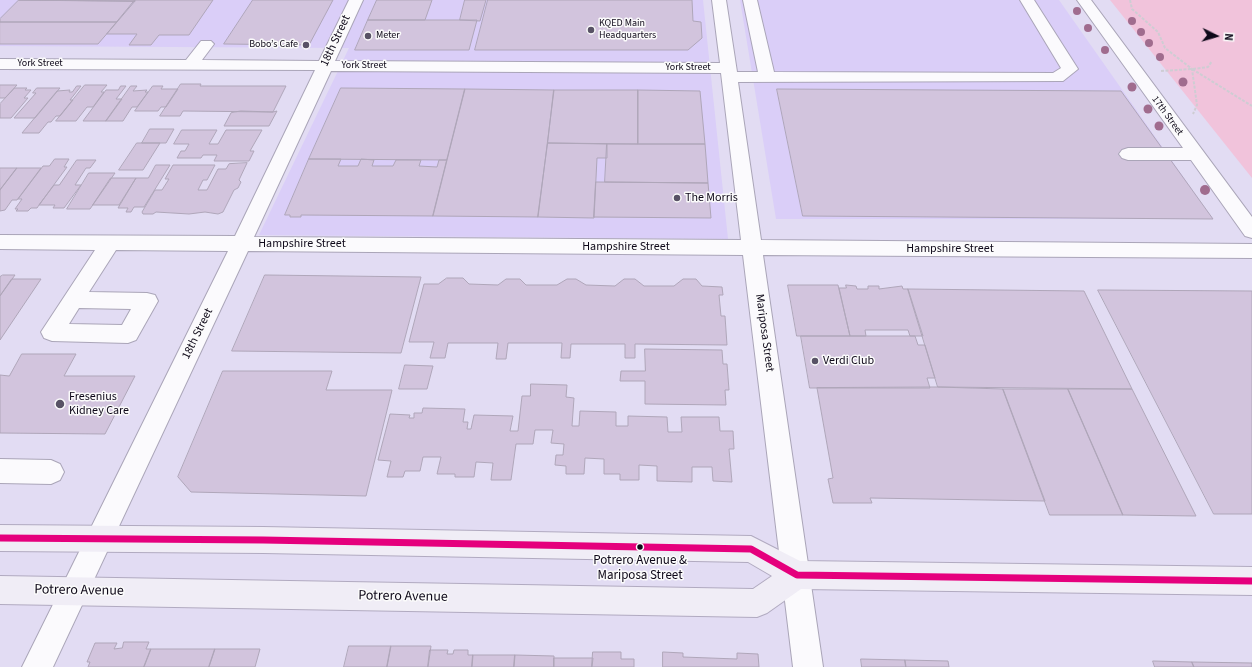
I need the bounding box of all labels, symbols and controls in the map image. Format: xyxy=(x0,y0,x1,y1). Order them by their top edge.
street label: 18th Street xyxy=(318,13,354,69)
north arrow xyxy=(1196,16,1236,56)
place label: KQED Main Headquarters xyxy=(599,18,656,42)
marker: KQED Main Headquarters xyxy=(586,25,596,35)
place label: Meter xyxy=(376,30,400,42)
marker: Meter xyxy=(363,31,373,41)
text: N xyxy=(1221,33,1236,41)
place label: Bobo’s Cafe xyxy=(249,39,298,51)
marker: Bobo’s Cafe xyxy=(301,40,311,50)
street label: York Street xyxy=(17,58,63,70)
street label: York Street xyxy=(341,60,387,72)
street label: York Street xyxy=(665,62,711,74)
street label: 17th Street xyxy=(1149,94,1185,138)
place label: The Morris xyxy=(685,191,738,205)
marker: The Morris xyxy=(672,193,682,203)
street label: Hampshire Street xyxy=(258,237,346,251)
street label: Hampshire Street xyxy=(582,240,670,254)
street label: Hampshire Street xyxy=(906,242,994,256)
street label: Mariposa Street xyxy=(751,293,777,373)
street label: 18th Street xyxy=(179,306,217,362)
place label: Verdi Club xyxy=(823,354,874,368)
marker: Verdi Club xyxy=(810,356,820,366)
place label: Fresenius Kidney Care xyxy=(69,390,129,418)
marker: Fresenius Kidney Care xyxy=(54,398,66,410)
marker: Potrero Avenue & Mariposa Street xyxy=(635,542,645,552)
place label: Potrero Avenue & Mariposa Street xyxy=(593,553,687,584)
street label: Potrero Avenue xyxy=(34,582,124,600)
street label: Potrero Avenue xyxy=(358,588,448,606)

